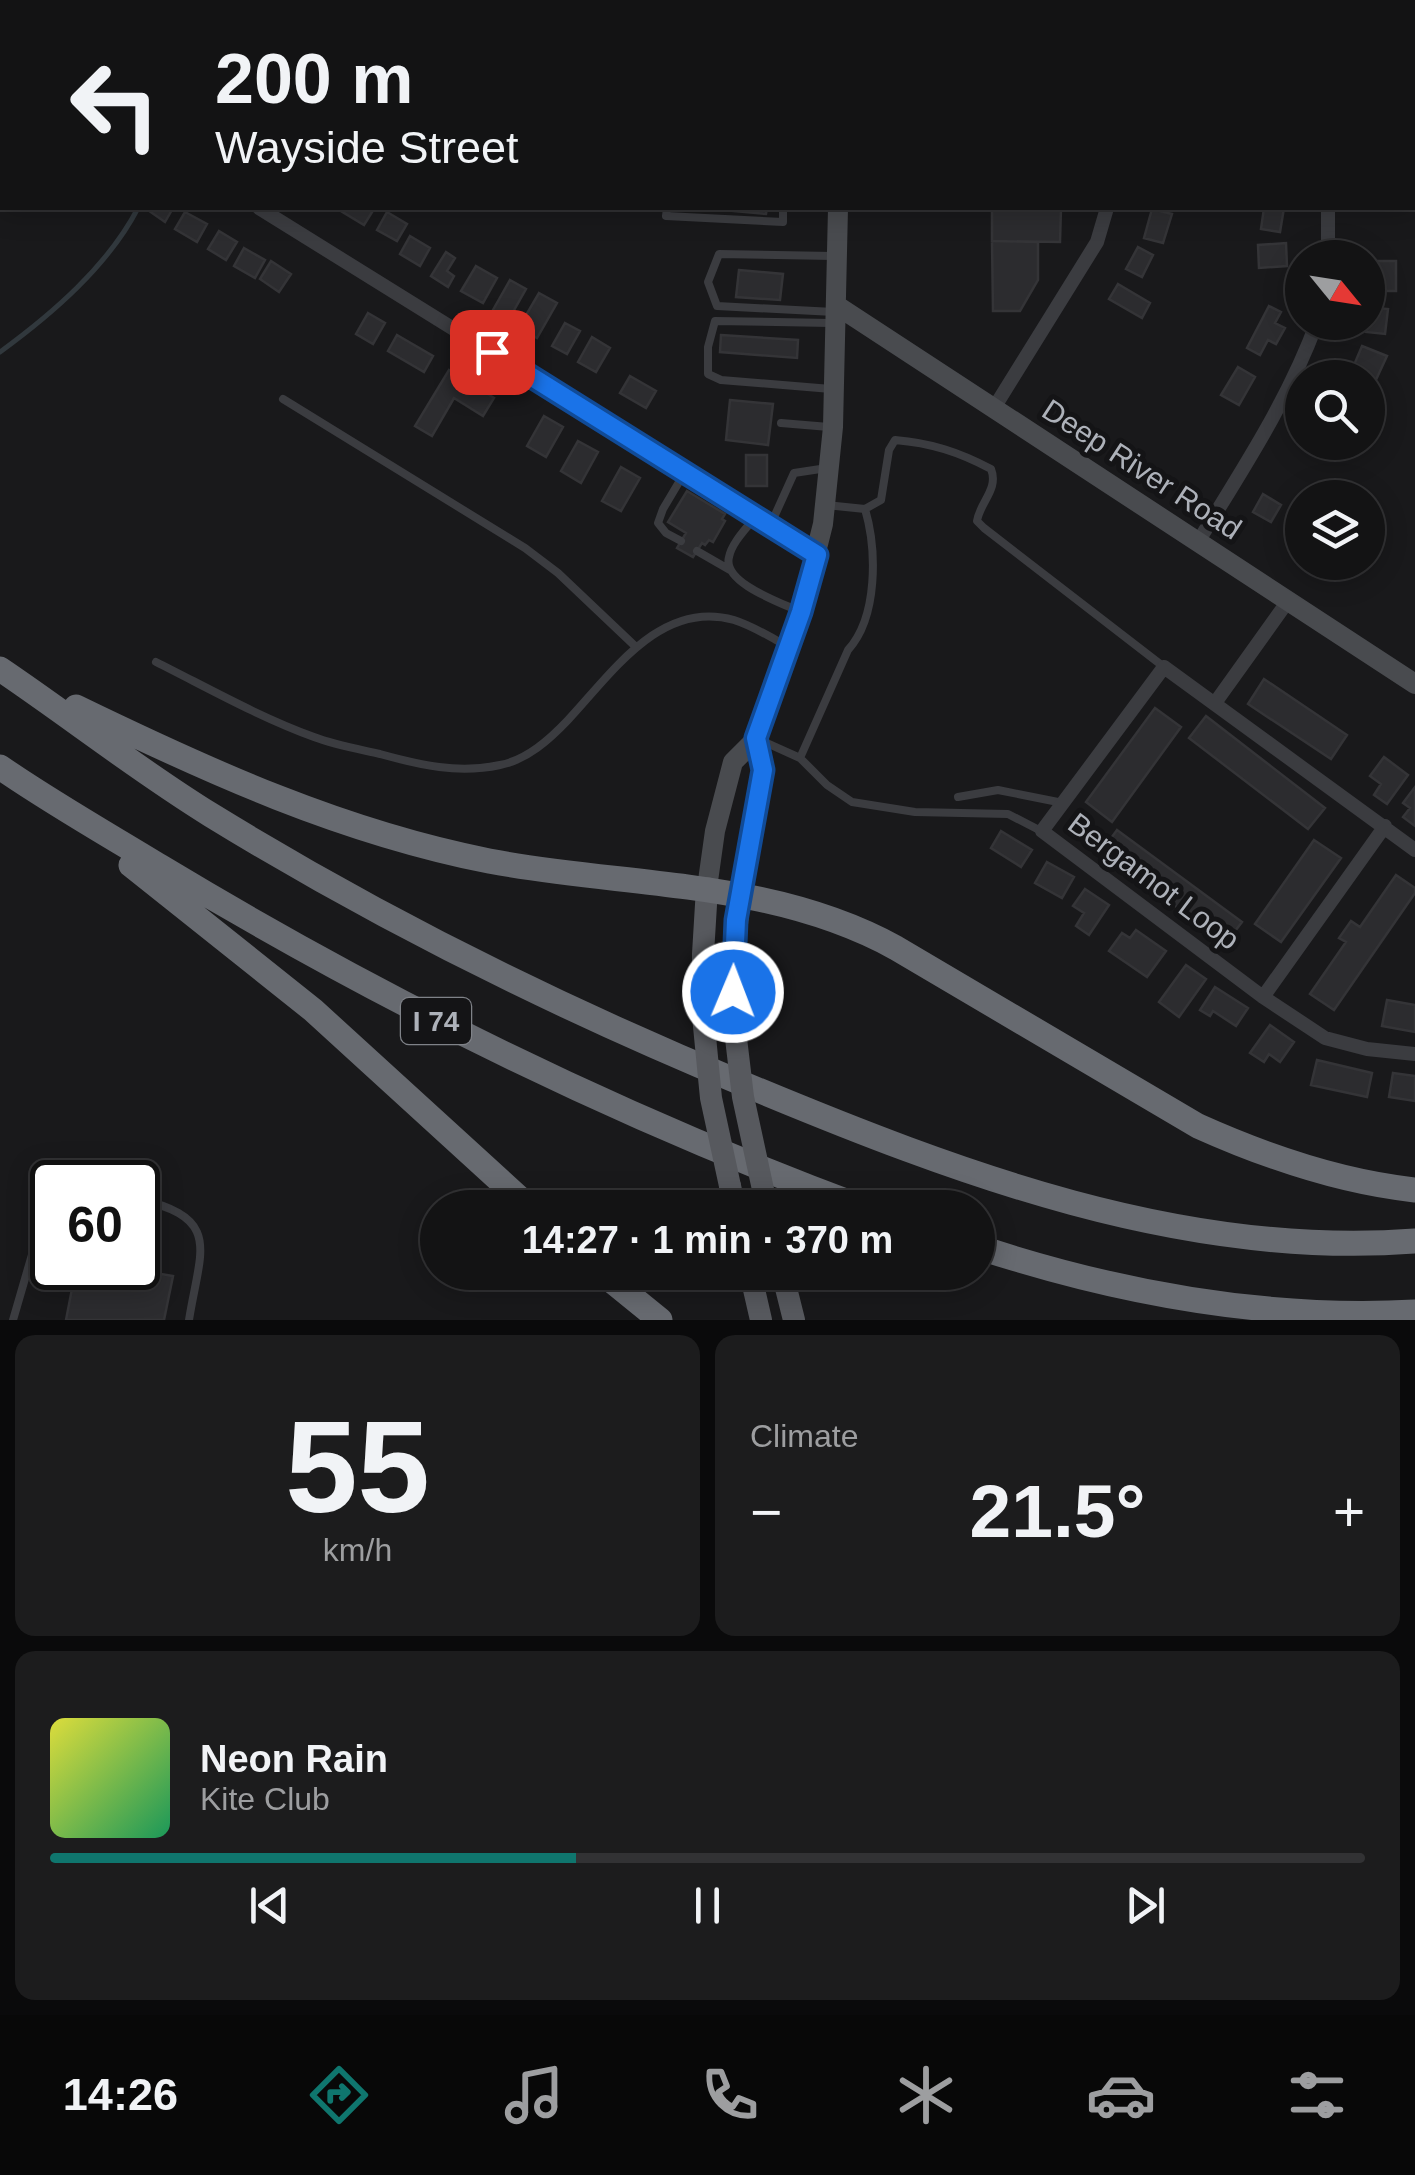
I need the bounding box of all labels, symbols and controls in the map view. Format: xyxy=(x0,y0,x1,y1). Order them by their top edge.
icon: left xyxy=(50,40,180,170)
text: 200 m xyxy=(215,40,413,118)
text: Wayside Street xyxy=(215,122,518,173)
north arrow xyxy=(1285,240,1385,340)
map controls xyxy=(1285,240,1385,580)
pin xyxy=(450,310,535,395)
icon: arrive xyxy=(465,325,520,380)
button: search xyxy=(1285,360,1385,460)
street label: Deep River Road xyxy=(1037,392,1247,546)
button: layers xyxy=(1285,480,1385,580)
street label: Bergamot Loop xyxy=(1062,806,1246,956)
position arrow xyxy=(681,940,785,1044)
road number: I 74 xyxy=(401,998,471,1044)
speed limit sign: 60 xyxy=(30,1160,160,1290)
text: 14:27 · 1 min · 370 m xyxy=(522,1219,893,1261)
text: 55 xyxy=(285,1394,430,1540)
text: Climate xyxy=(750,1418,858,1454)
text: 21.5° xyxy=(970,1469,1145,1553)
text: − xyxy=(750,1481,782,1543)
text: + xyxy=(1333,1481,1365,1543)
text: km/h xyxy=(323,1532,392,1568)
text: Neon Rain xyxy=(200,1738,388,1780)
text: Kite Club xyxy=(200,1781,330,1817)
icon: previous xyxy=(242,1878,297,1933)
icon: pause xyxy=(680,1878,735,1933)
icon: next xyxy=(1118,1878,1173,1933)
icon: directions xyxy=(304,2060,374,2130)
icon: music xyxy=(499,2060,569,2130)
icon: phone xyxy=(695,2060,765,2130)
icon: climate xyxy=(891,2060,961,2130)
icon: car xyxy=(1086,2060,1156,2130)
icon: filters xyxy=(1282,2060,1352,2130)
text: 14:26 xyxy=(63,2069,178,2120)

